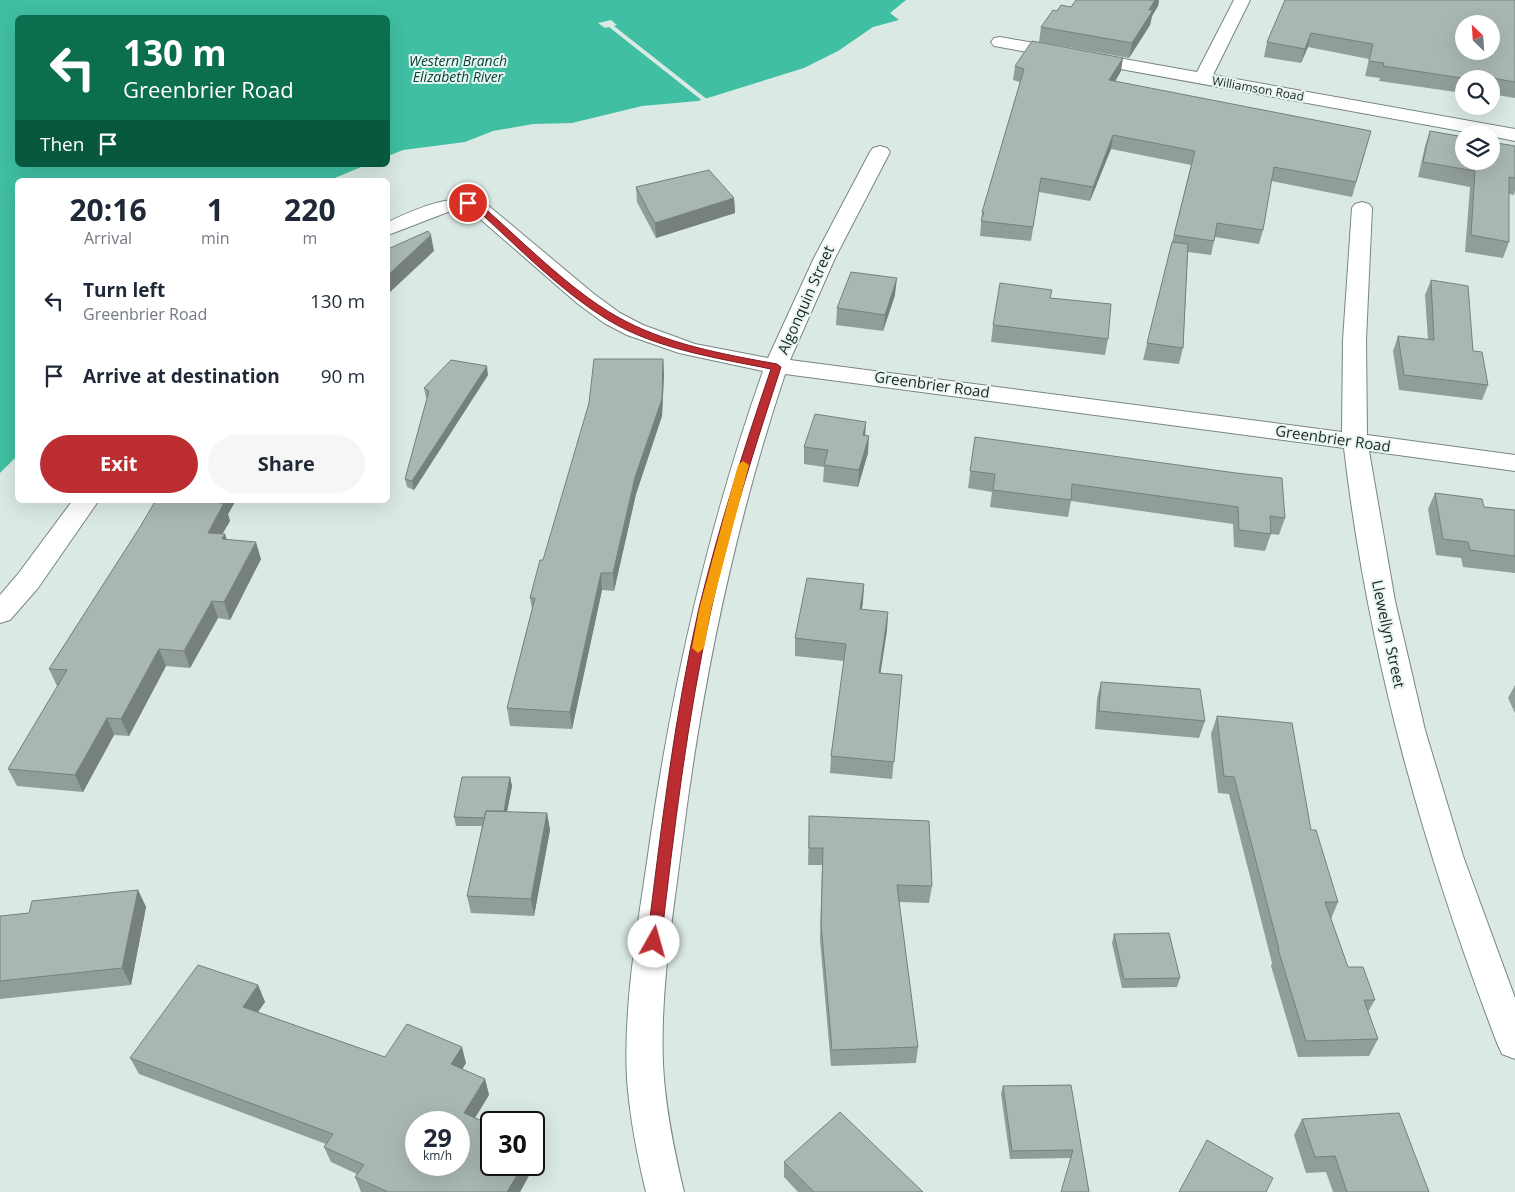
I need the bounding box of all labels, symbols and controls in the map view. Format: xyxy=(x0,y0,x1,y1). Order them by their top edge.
north arrow xyxy=(1455,15,1500,60)
map controls xyxy=(1455,15,1500,170)
text: 130 m xyxy=(123,29,227,76)
icon: left xyxy=(40,35,105,100)
water label: Western Branch Elizabeth River xyxy=(409,51,507,86)
button: search xyxy=(1455,70,1500,115)
street label: Williamson Road xyxy=(1211,72,1305,105)
text: Greenbrier Road xyxy=(123,74,294,104)
button: layers xyxy=(1455,125,1500,170)
icon: arrive xyxy=(94,130,122,158)
text: Then xyxy=(40,131,84,157)
pin xyxy=(447,182,489,224)
text: 20:16 xyxy=(69,189,147,230)
text: 1 xyxy=(207,189,224,230)
text: 220 xyxy=(284,189,336,230)
icon: arrive xyxy=(454,189,482,217)
text: Arrival xyxy=(84,227,132,249)
text: min xyxy=(201,227,230,249)
text: m xyxy=(302,227,317,249)
street label: Algonquin Street xyxy=(772,242,838,357)
text: Turn left xyxy=(83,277,165,303)
icon: left xyxy=(40,287,68,315)
text: 130 m xyxy=(310,288,365,314)
text: Greenbrier Road xyxy=(83,303,207,325)
icon: arrive xyxy=(40,362,68,390)
text: Arrive at destination xyxy=(83,363,280,389)
text: 90 m xyxy=(321,363,365,389)
street label: Greenbrier Road xyxy=(873,366,991,402)
street label: Greenbrier Road xyxy=(1274,420,1392,456)
button: Exit xyxy=(40,435,198,493)
button: Share xyxy=(208,435,365,493)
street label: Llewellyn Street xyxy=(1368,578,1410,690)
position arrow xyxy=(627,915,679,967)
speed limit sign: 30 xyxy=(480,1111,545,1176)
text: 29 xyxy=(423,1120,452,1154)
text: km/h xyxy=(423,1147,452,1164)

